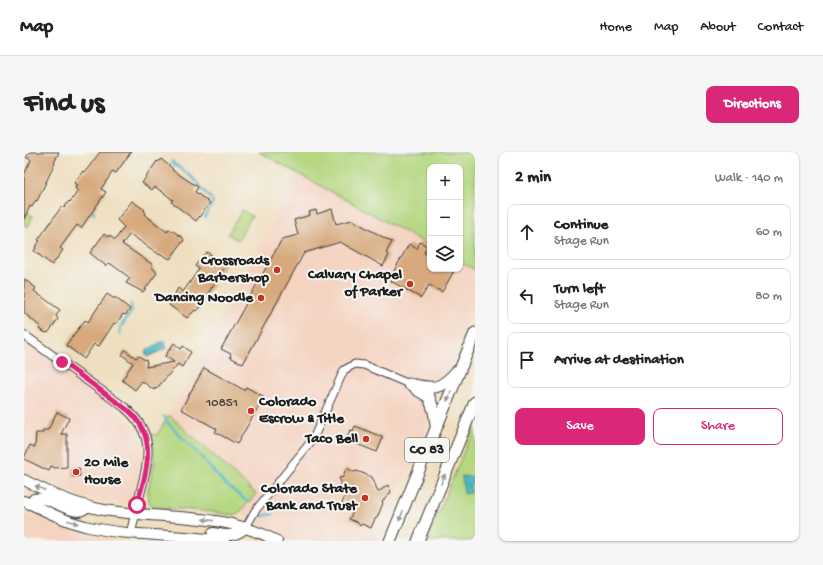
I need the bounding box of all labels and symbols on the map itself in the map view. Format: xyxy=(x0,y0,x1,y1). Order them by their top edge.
place label: Crossroads Barbershop xyxy=(197,252,270,287)
marker: Crossroads Barbershop xyxy=(272,265,282,275)
place label: Calvary Chapel of Parker xyxy=(307,266,404,301)
marker: Calvary Chapel of Parker xyxy=(405,279,415,289)
place label: Dancing Noodle xyxy=(153,289,254,307)
marker: Dancing Noodle xyxy=(256,293,266,303)
route end xyxy=(53,353,71,371)
one-way arrow xyxy=(446,390,452,402)
place label: Colorado Escrow & Title xyxy=(258,393,345,428)
house number: 10851 xyxy=(205,396,238,411)
marker: Colorado Escrow & Title xyxy=(246,406,256,416)
place label: Taco Bell xyxy=(304,430,359,448)
marker: Taco Bell xyxy=(361,434,371,444)
road number: CO 83 xyxy=(405,438,449,462)
place label: 20 Mile House xyxy=(84,454,129,489)
marker: 20 Mile House xyxy=(71,467,81,477)
one-way arrow xyxy=(440,473,447,485)
place label: Colorado State Bank and Trust xyxy=(260,480,359,515)
one-way arrow xyxy=(35,485,46,491)
marker: Colorado State Bank and Trust xyxy=(360,493,370,503)
route start xyxy=(128,496,146,514)
one-way arrow xyxy=(397,511,403,523)
one-way arrow xyxy=(202,516,214,523)
one-way arrow xyxy=(67,519,79,525)

